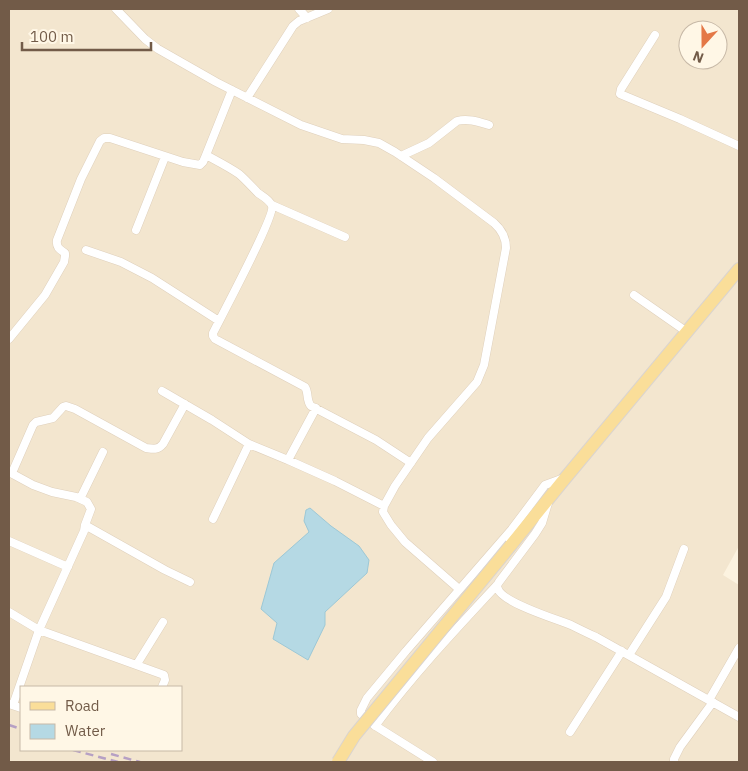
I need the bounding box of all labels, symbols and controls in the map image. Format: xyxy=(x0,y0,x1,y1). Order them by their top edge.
scale bar xyxy=(22,20,151,52)
north arrow xyxy=(678,20,728,70)
text: 100 m xyxy=(30,27,74,46)
text: N xyxy=(690,47,706,67)
legend xyxy=(20,686,182,751)
text: Road xyxy=(65,696,100,715)
text: Water xyxy=(65,721,106,740)

